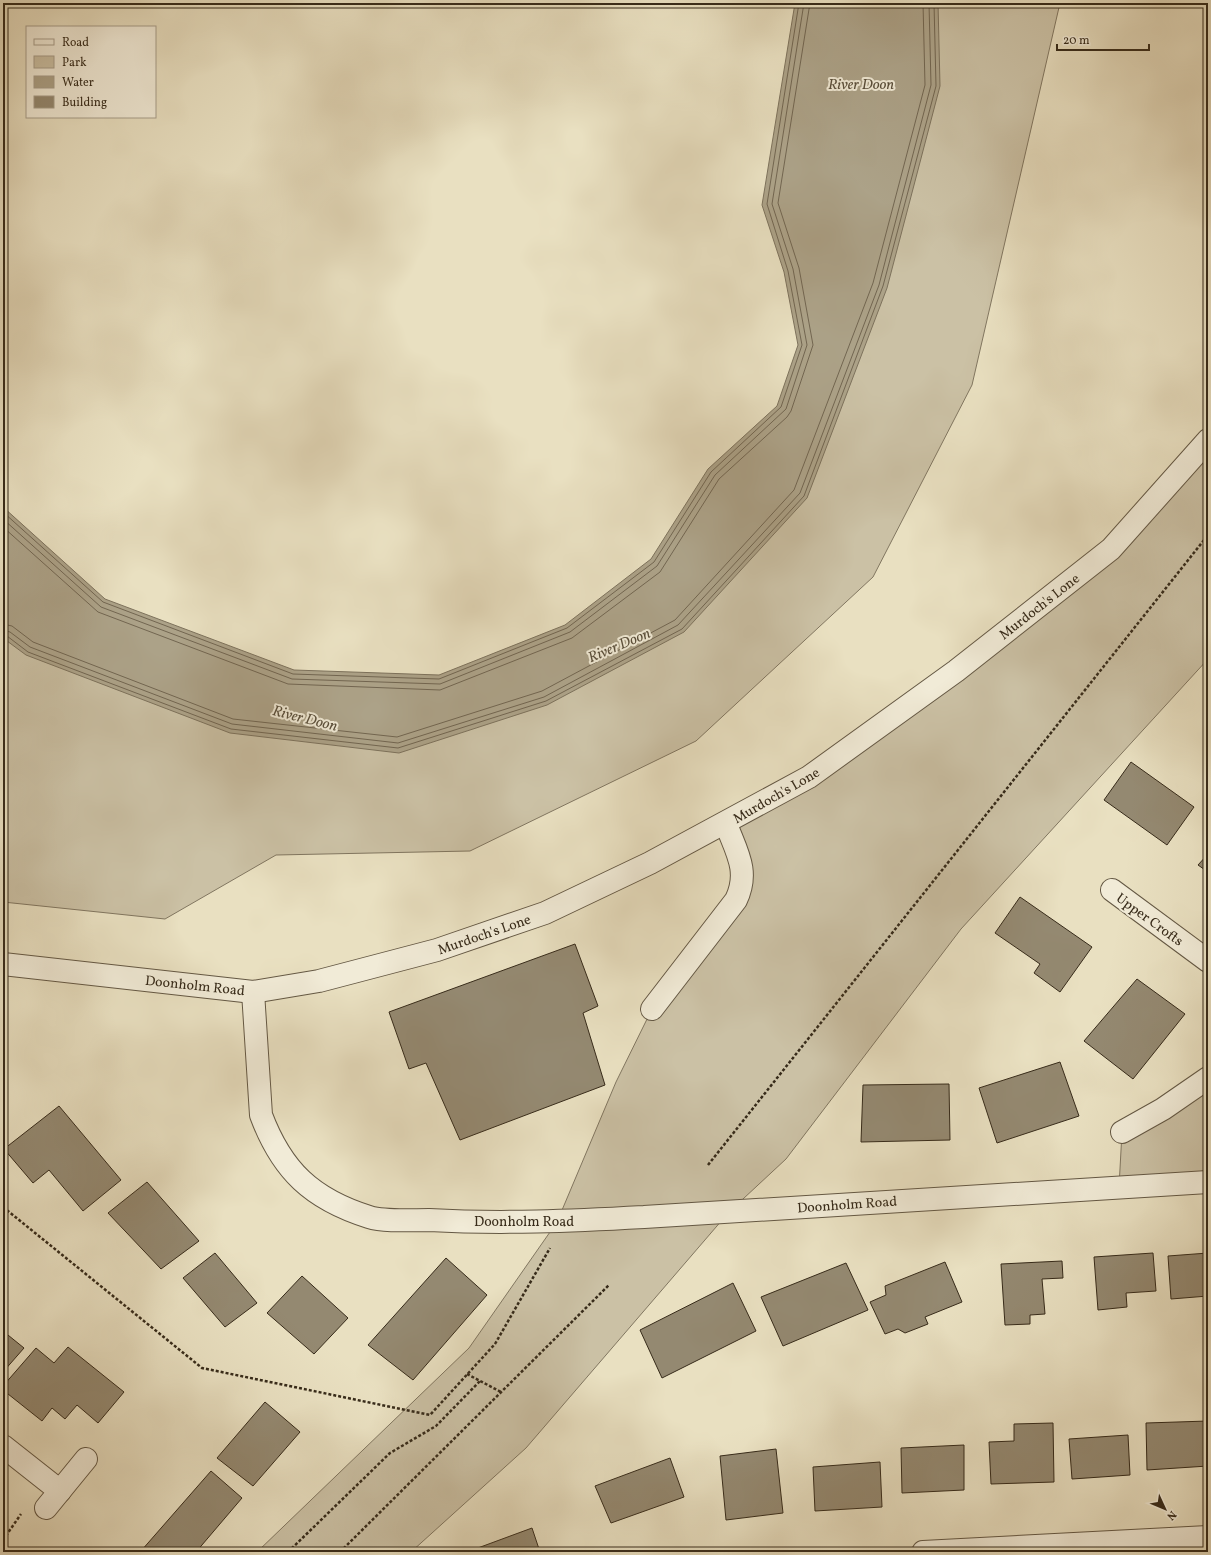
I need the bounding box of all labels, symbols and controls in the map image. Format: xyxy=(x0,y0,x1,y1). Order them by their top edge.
legend xyxy=(26,26,156,118)
scale bar xyxy=(1057,26,1149,52)
text: 20 m xyxy=(1063,33,1090,49)
text: Road xyxy=(62,35,89,51)
text: Park xyxy=(62,55,87,71)
text: Water xyxy=(62,75,94,91)
water label: River Doon xyxy=(828,75,894,96)
text: Building xyxy=(62,95,107,111)
street label: Murdoch's Lone xyxy=(996,570,1084,645)
water label: River Doon xyxy=(585,624,654,669)
water label: River Doon xyxy=(270,701,340,738)
street label: Murdoch's Lone xyxy=(730,764,824,829)
street label: Upper Crofts xyxy=(1112,889,1187,951)
street label: Murdoch's Lone xyxy=(435,910,534,960)
street label: Doonholm Road xyxy=(144,972,246,1001)
street label: Doonholm Road xyxy=(797,1193,898,1218)
street label: Doonholm Road xyxy=(474,1213,574,1232)
north arrow xyxy=(1145,1489,1185,1529)
text: N xyxy=(1163,1507,1179,1523)

